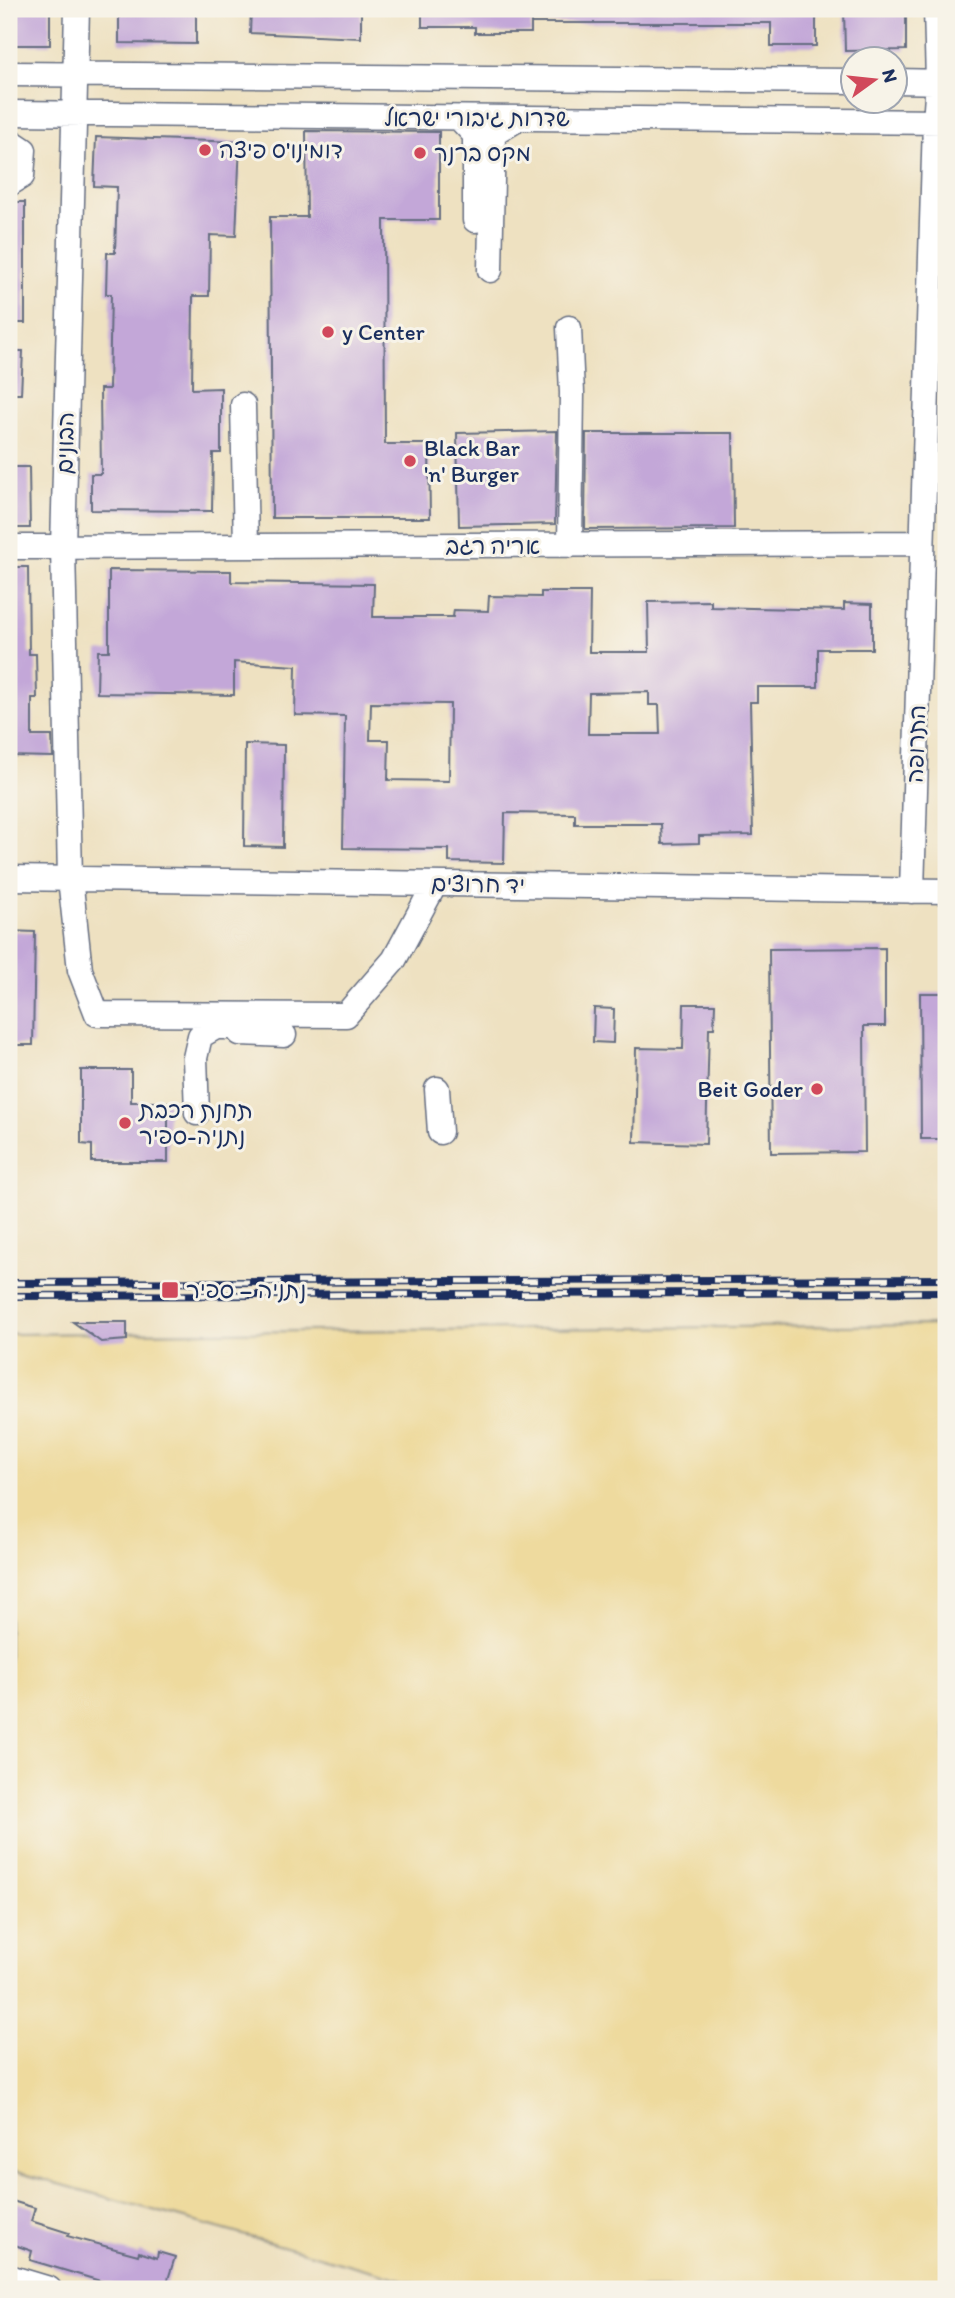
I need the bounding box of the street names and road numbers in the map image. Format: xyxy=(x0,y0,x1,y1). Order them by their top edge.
street label: שדרות גיבורי ישראל xyxy=(384,104,570,132)
street label: הבונים xyxy=(50,411,80,475)
street label: אריה רגב xyxy=(446,532,540,560)
street label: התרופה xyxy=(901,704,931,784)
street label: יד חרוצים xyxy=(431,869,525,899)

